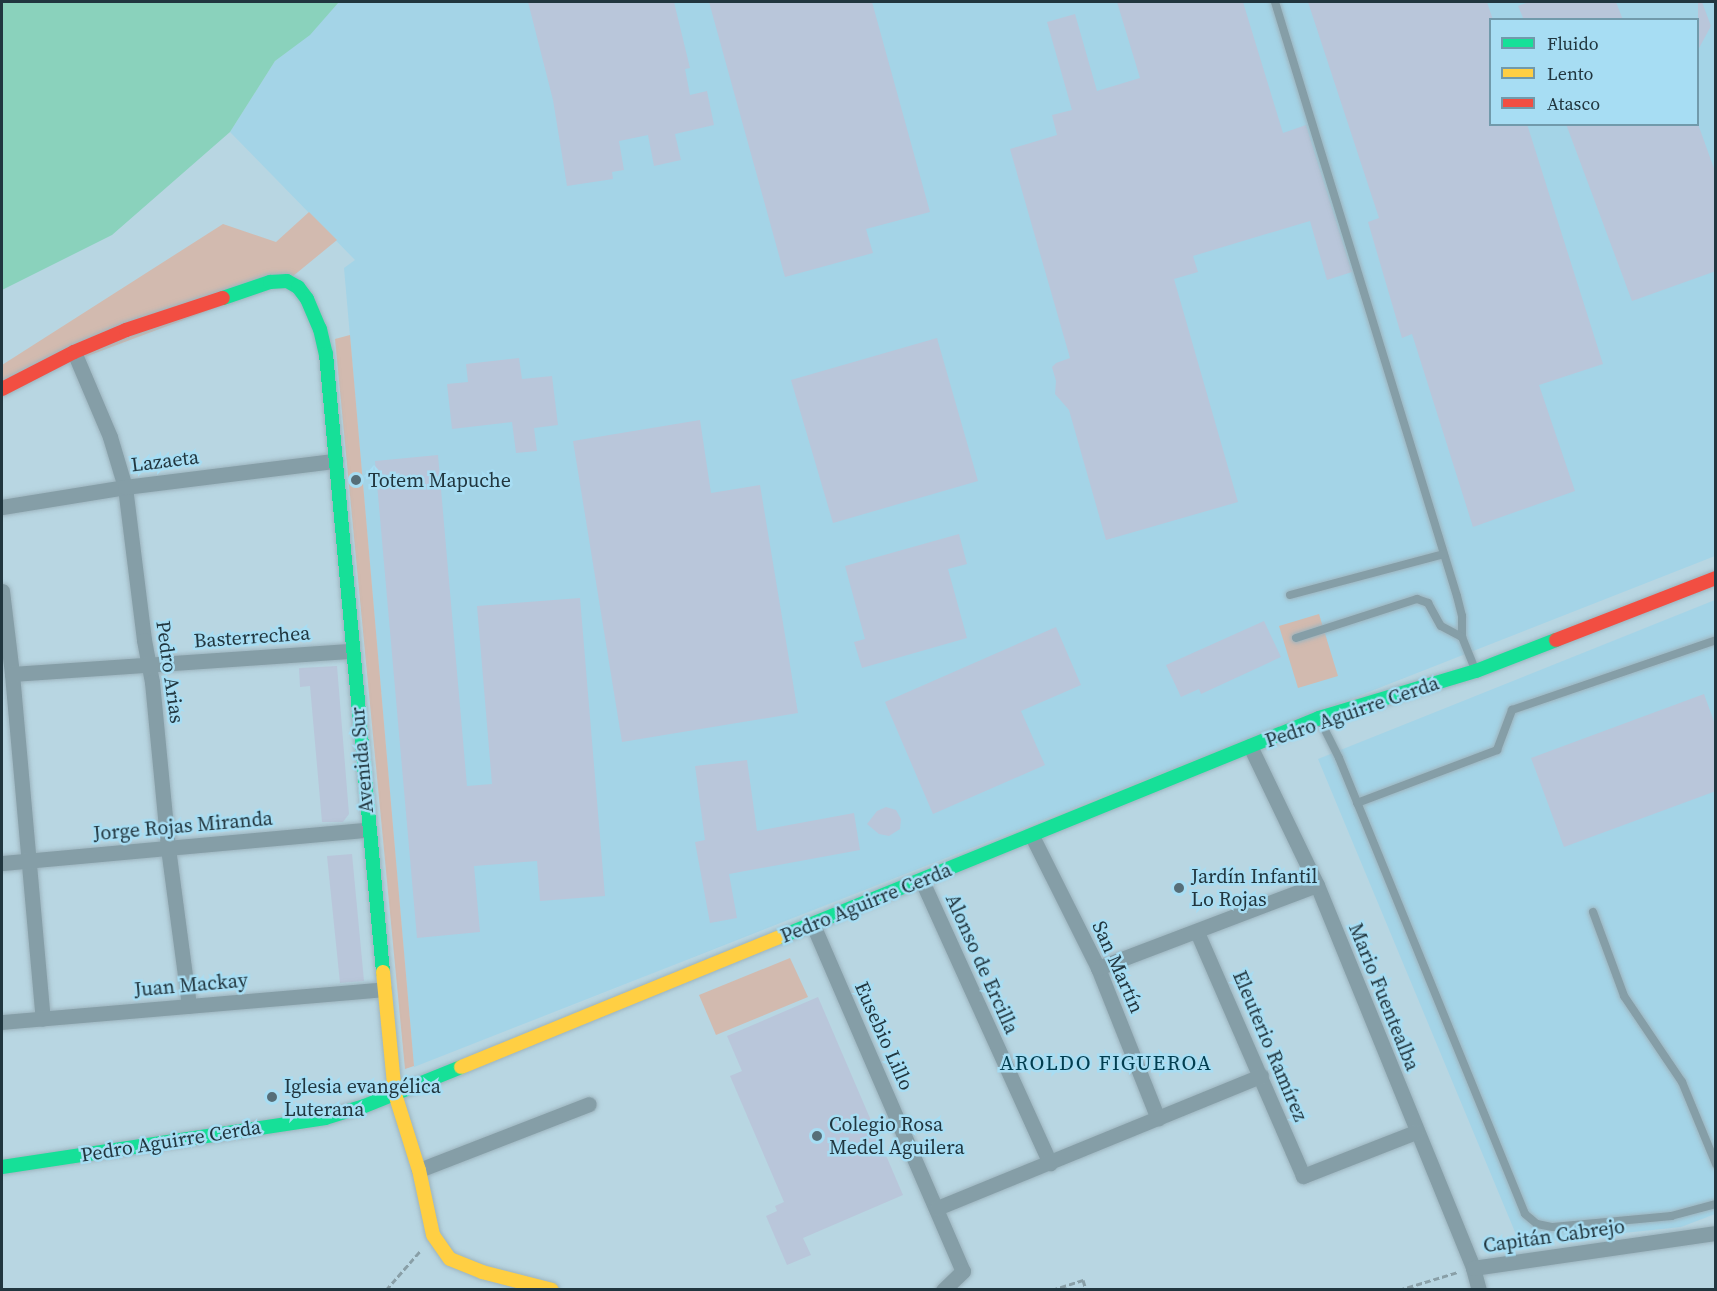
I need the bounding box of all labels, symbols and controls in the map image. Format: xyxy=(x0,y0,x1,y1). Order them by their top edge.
legend xyxy=(1489,18,1699,126)
text: Fluido xyxy=(1547,31,1599,56)
text: Lento xyxy=(1547,61,1593,86)
text: Atasco xyxy=(1547,91,1600,116)
street label: Lazaeta xyxy=(130,445,200,477)
place label: Totem Mapuche xyxy=(368,468,511,492)
marker: Totem Mapuche xyxy=(349,473,363,487)
street label: Pedro Arias xyxy=(151,619,189,725)
street label: Basterrechea xyxy=(193,621,311,653)
street label: Pedro Aguirre Cerda xyxy=(1262,671,1442,753)
street label: Avenida Sur xyxy=(345,706,379,814)
street label: Jorge Rojas Miranda xyxy=(92,806,274,846)
street label: Pedro Aguirre Cerda xyxy=(777,858,955,948)
place label: Jardín Infantil Lo Rojas xyxy=(1191,864,1318,911)
marker: Jardín Infantil Lo Rojas xyxy=(1172,881,1186,895)
street label: Alonso de Ercilla xyxy=(940,890,1024,1038)
street label: San Martín xyxy=(1087,917,1149,1017)
street label: Mario Fuentealba xyxy=(1343,920,1425,1074)
street label: Eleuterio Ramírez xyxy=(1227,967,1313,1125)
street label: Juan Mackay xyxy=(133,968,249,1002)
street label: Eusebio Lillo xyxy=(849,978,919,1094)
district label: AROLDO FIGUEROA xyxy=(1000,1050,1212,1076)
place label: Iglesia evangélica Luterana xyxy=(284,1074,441,1121)
marker: Iglesia evangélica Luterana xyxy=(265,1090,279,1104)
place label: Colegio Rosa Medel Aguilera xyxy=(829,1112,965,1159)
street label: Pedro Aguirre Cerda xyxy=(79,1115,263,1167)
marker: Colegio Rosa Medel Aguilera xyxy=(810,1129,824,1143)
street label: Capitán Cabrejo xyxy=(1482,1214,1626,1258)

